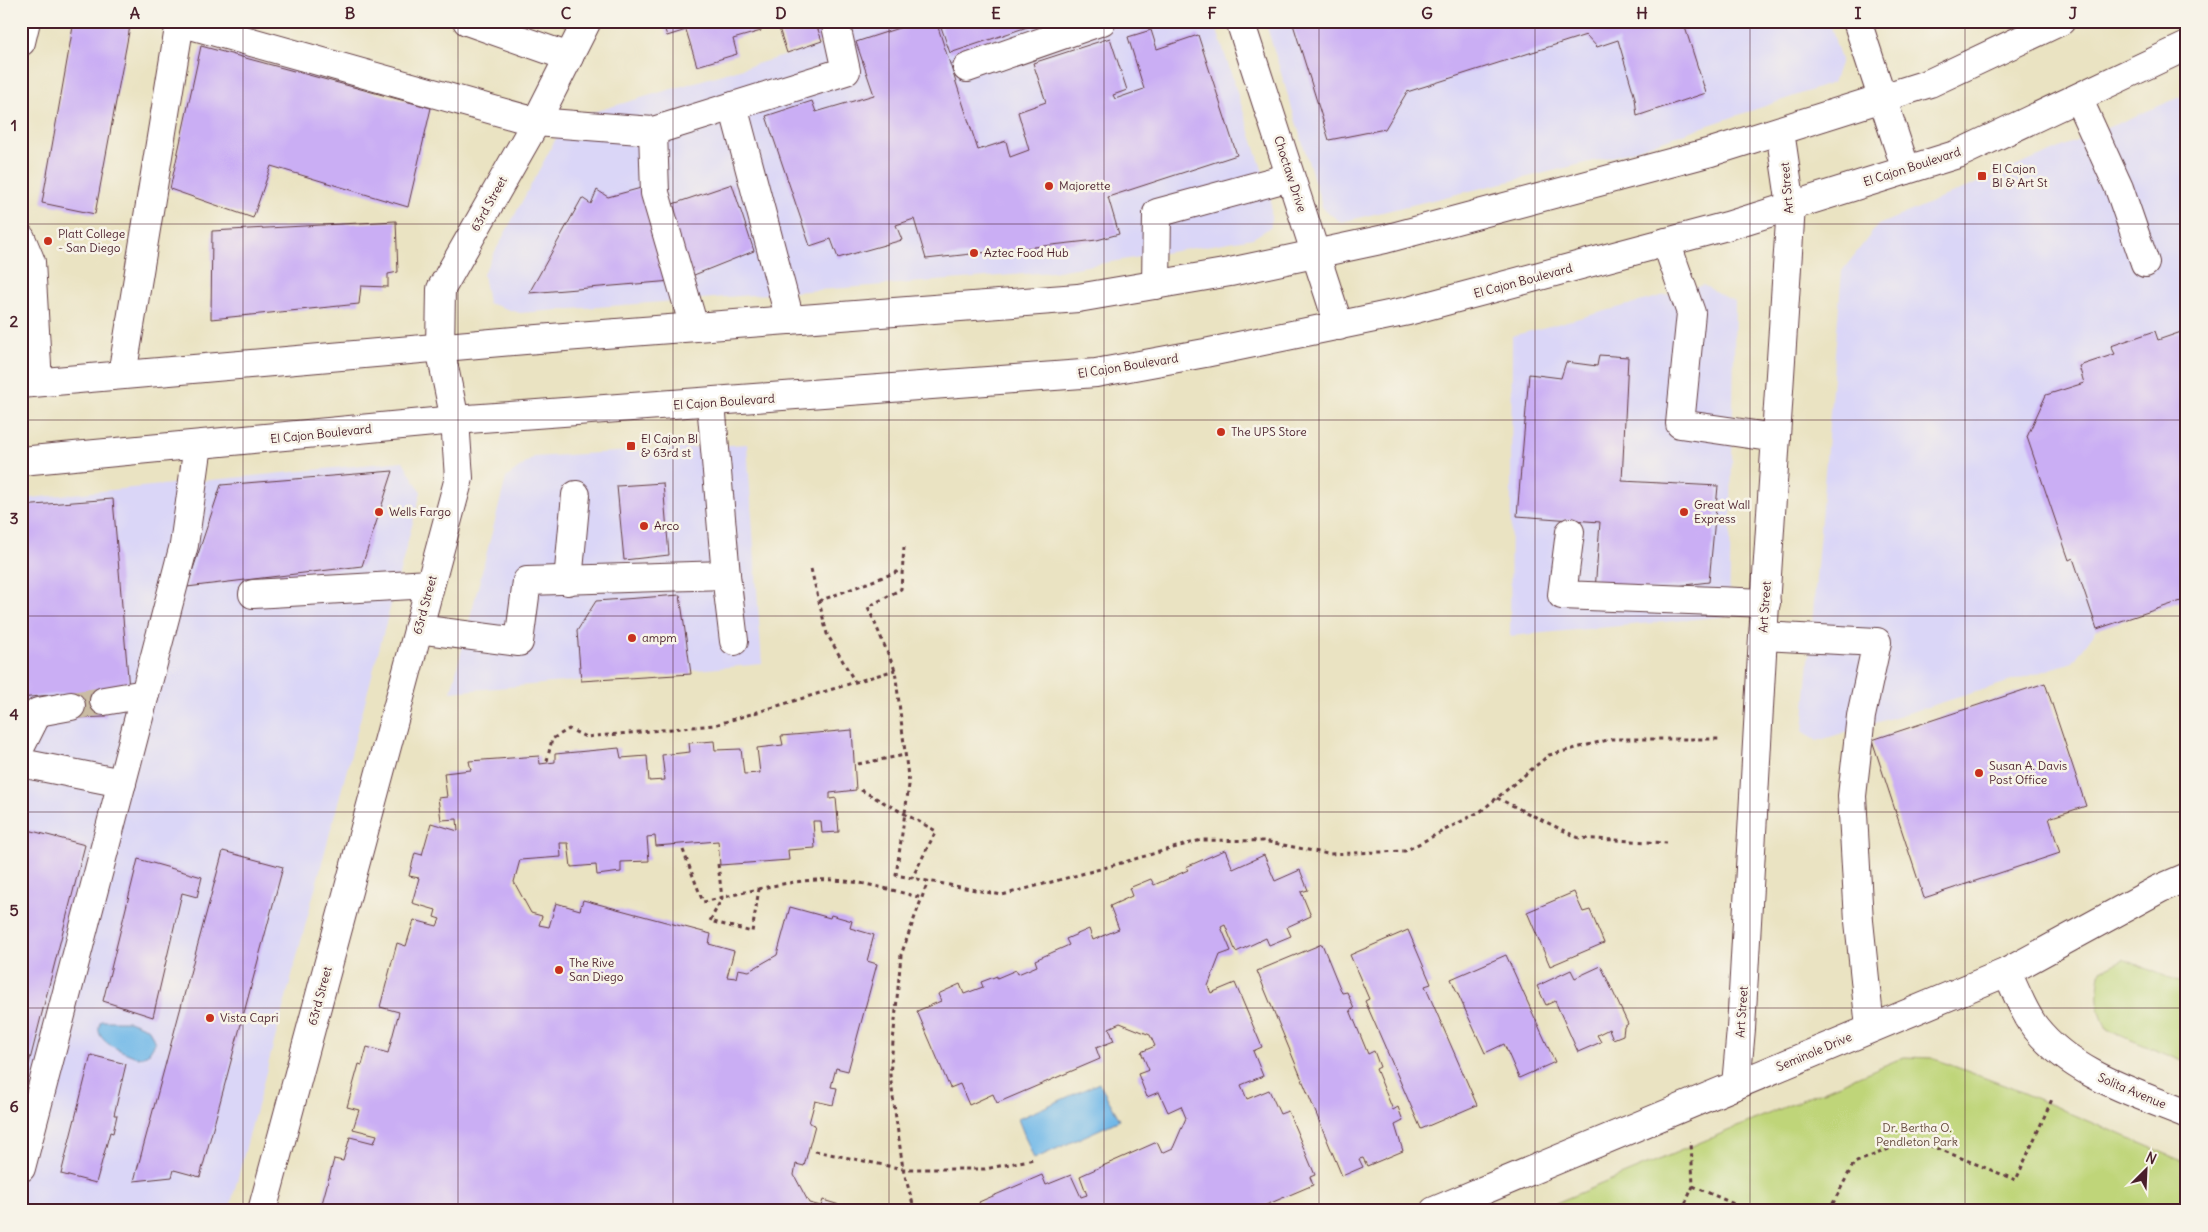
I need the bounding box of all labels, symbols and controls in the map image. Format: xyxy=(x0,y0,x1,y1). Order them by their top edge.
text: A xyxy=(130,3,140,23)
text: B xyxy=(345,3,356,23)
text: C xyxy=(561,3,572,23)
text: D xyxy=(775,3,787,23)
text: E xyxy=(991,3,1001,23)
text: F xyxy=(1207,3,1217,23)
text: G xyxy=(1421,3,1433,23)
text: H xyxy=(1636,3,1648,23)
text: I xyxy=(1855,3,1862,23)
text: J xyxy=(2069,3,2078,23)
text: 1 xyxy=(11,115,17,135)
street label: Choctaw Drive xyxy=(1271,134,1310,214)
street label: El Cajon Boulevard xyxy=(1861,144,1963,189)
place label: El Cajon Bl & Art St xyxy=(1992,161,2047,190)
street label: Art Street xyxy=(1777,162,1796,214)
marker: El Cajon Bl & Art St xyxy=(1976,170,1988,182)
street label: 63rd Street xyxy=(467,174,510,234)
place label: Majorette xyxy=(1059,178,1110,193)
marker: Majorette xyxy=(1043,180,1055,192)
place label: Platt College - San Diego xyxy=(58,226,125,255)
marker: Platt College - San Diego xyxy=(42,235,54,247)
place label: Aztec Food Hub xyxy=(984,245,1069,260)
marker: Aztec Food Hub xyxy=(968,247,980,259)
street label: El Cajon Boulevard xyxy=(1472,260,1574,301)
text: 2 xyxy=(10,311,19,331)
street label: El Cajon Boulevard xyxy=(1077,350,1179,381)
street label: El Cajon Boulevard xyxy=(673,390,775,413)
street label: El Cajon Boulevard xyxy=(270,421,372,446)
place label: The UPS Store xyxy=(1231,424,1307,439)
marker: The UPS Store xyxy=(1215,426,1227,438)
place label: El Cajon Bl & 63rd st xyxy=(641,431,698,460)
marker: El Cajon Bl & 63rd st xyxy=(625,440,637,452)
place label: Great Wall Express xyxy=(1694,497,1750,526)
place label: Wells Fargo xyxy=(389,504,451,519)
marker: Wells Fargo xyxy=(373,506,385,518)
marker: Great Wall Express xyxy=(1678,506,1690,518)
text: 3 xyxy=(9,508,19,528)
place label: Arco xyxy=(654,518,679,533)
marker: Arco xyxy=(638,520,650,532)
street label: 63rd Street xyxy=(409,574,440,636)
street label: Art Street xyxy=(1755,581,1774,633)
place label: ampm xyxy=(642,630,677,645)
marker: ampm xyxy=(626,632,638,644)
text: 4 xyxy=(9,704,19,724)
place label: Susan A. Davis Post Office xyxy=(1989,758,2067,787)
marker: Susan A. Davis Post Office xyxy=(1973,767,1985,779)
text: 5 xyxy=(9,900,19,920)
place label: The Rive San Diego xyxy=(569,955,624,984)
marker: The Rive San Diego xyxy=(553,964,565,976)
street label: 63rd Street xyxy=(304,965,335,1027)
street label: Art Street xyxy=(1732,986,1751,1038)
place label: Vista Capri xyxy=(220,1010,278,1025)
marker: Vista Capri xyxy=(204,1012,216,1024)
street label: Seminole Drive xyxy=(1774,1029,1854,1074)
street label: Solita Avenue xyxy=(2096,1069,2169,1112)
text: 6 xyxy=(9,1096,19,1116)
park label: Dr. Bertha O. Pendleton Park xyxy=(1876,1120,1958,1149)
north arrow xyxy=(2120,1144,2170,1194)
text: N xyxy=(2143,1148,2159,1168)

